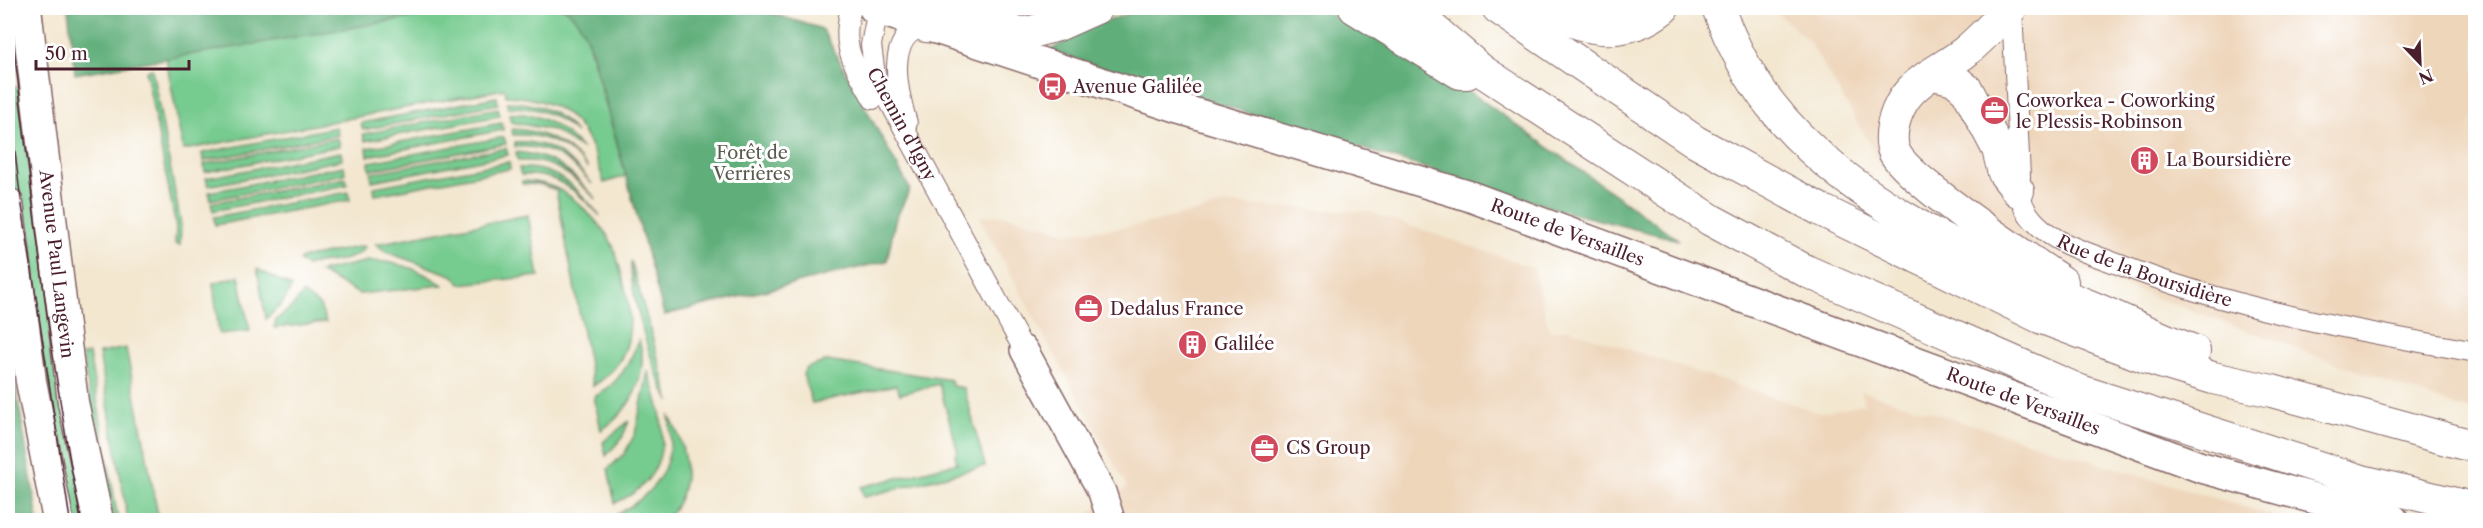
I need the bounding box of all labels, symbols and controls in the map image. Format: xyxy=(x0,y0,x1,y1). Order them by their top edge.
scale bar xyxy=(36,33,189,71)
north arrow xyxy=(2390,33,2450,93)
text: 50 m xyxy=(45,43,88,65)
street label: Chemin d'Igny xyxy=(862,64,942,185)
text: N xyxy=(2415,65,2436,89)
bus stop icon: Avenue Galilée xyxy=(1036,71,1068,103)
place label: Avenue Galilée xyxy=(1072,76,1202,98)
place label: Coworkea - Coworking le Plessis-Robinson xyxy=(2016,90,2215,133)
office icon: Coworkea - Coworking le Plessis-Robinson xyxy=(1979,95,2011,127)
park label: Forêt de Verrières xyxy=(712,142,791,185)
building icon: La Boursidière xyxy=(2129,144,2161,176)
place label: La Boursidière xyxy=(2166,149,2291,171)
street label: Avenue Paul Langevin xyxy=(34,168,79,360)
street label: Route de Versailles xyxy=(1488,194,1647,271)
street label: Rue de la Boursidière xyxy=(2053,230,2235,312)
office icon: Dedalus France xyxy=(1073,293,1105,325)
place label: Dedalus France xyxy=(1110,298,1244,320)
building icon: Galilée xyxy=(1177,328,1209,360)
place label: Galilée xyxy=(1214,333,1274,355)
street label: Route de Versailles xyxy=(1943,363,2103,440)
office icon: CS Group xyxy=(1249,432,1281,464)
place label: CS Group xyxy=(1286,437,1371,459)

